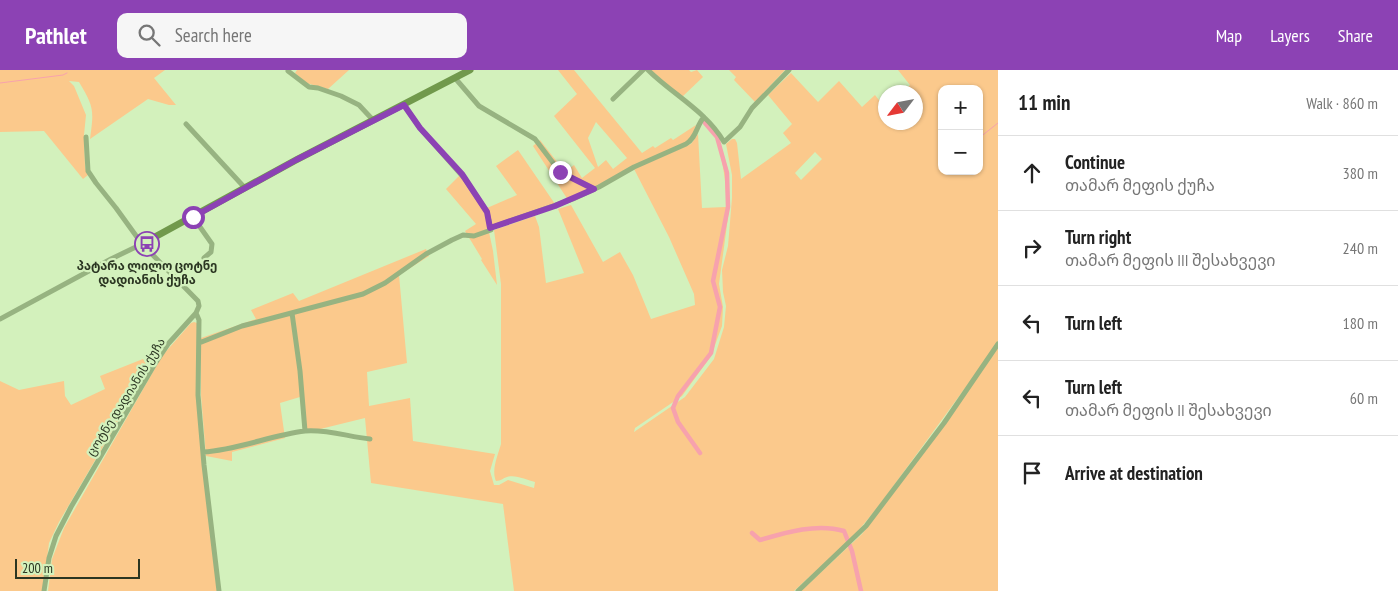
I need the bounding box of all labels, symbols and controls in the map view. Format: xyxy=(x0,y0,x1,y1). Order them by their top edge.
search box xyxy=(117,13,467,58)
text: Pathlet xyxy=(25,20,87,51)
icon: search xyxy=(135,21,163,49)
text: Search here xyxy=(175,23,252,47)
text: Map xyxy=(1216,24,1242,47)
text: Layers xyxy=(1270,24,1310,47)
text: Share xyxy=(1338,24,1373,47)
north arrow xyxy=(878,85,923,130)
map controls xyxy=(938,85,983,175)
button: + xyxy=(938,85,983,130)
text: 11 min xyxy=(1018,89,1070,116)
text: Walk · 860 m xyxy=(1306,93,1378,113)
button: − xyxy=(938,130,983,175)
text: Continue xyxy=(1065,150,1125,174)
icon: ahead xyxy=(1018,159,1046,187)
route end xyxy=(549,161,572,184)
text: 380 m xyxy=(1343,163,1378,183)
text: თამარ მეფის ქუჩა xyxy=(1065,175,1215,195)
route start xyxy=(182,206,205,229)
text: Turn right xyxy=(1065,225,1131,249)
bus stop icon: პატარა ლილო ცოტნე დადიანის ქუჩა xyxy=(134,231,160,257)
icon: right xyxy=(1018,234,1046,262)
text: 240 m xyxy=(1343,238,1378,258)
text: თამარ მეფის III შესახვევი xyxy=(1065,250,1276,270)
place label: პატარა ლილო ცოტნე დადიანის ქუჩა xyxy=(77,258,217,288)
icon: left xyxy=(1018,309,1046,337)
text: Turn left xyxy=(1065,311,1122,335)
text: 180 m xyxy=(1343,313,1378,333)
street label: ცოტნე დადიანის ქუჩა xyxy=(83,335,169,459)
text: Turn left xyxy=(1065,375,1122,399)
icon: left xyxy=(1018,384,1046,412)
text: 60 m xyxy=(1350,388,1378,408)
text: თამარ მეფის II შესახვევი xyxy=(1065,400,1272,420)
icon: arrive xyxy=(1018,459,1046,487)
text: Arrive at destination xyxy=(1065,461,1203,485)
scale bar xyxy=(15,556,140,579)
text: 200 m xyxy=(22,559,53,577)

